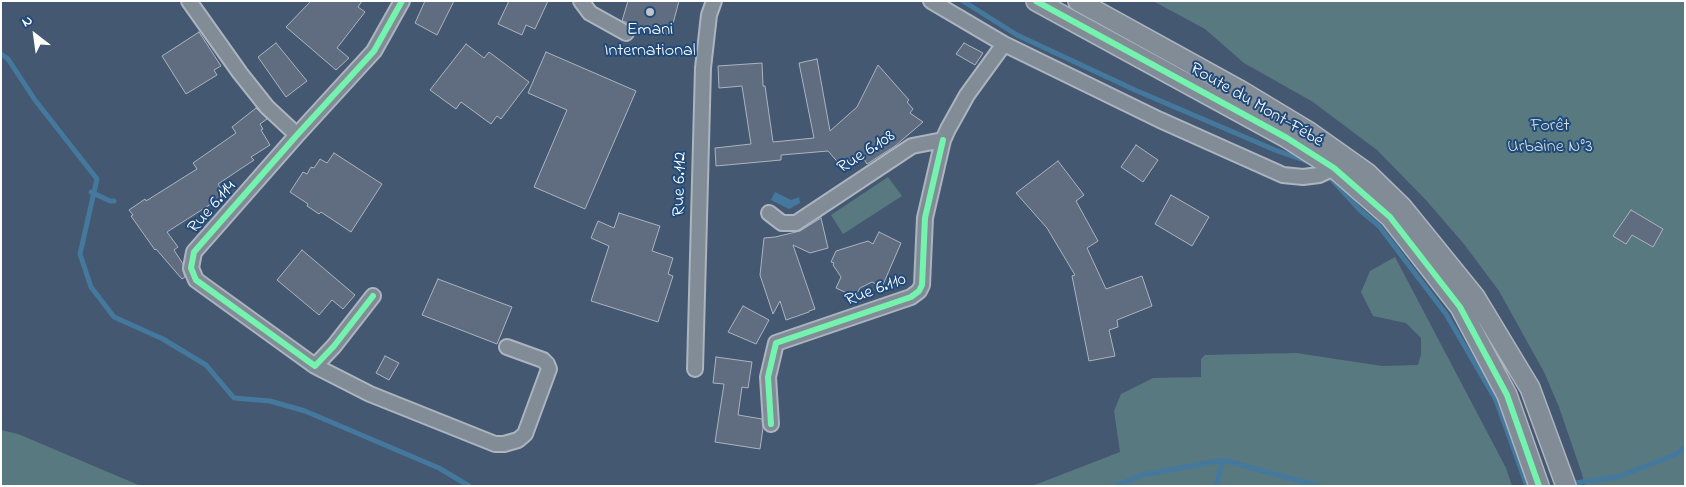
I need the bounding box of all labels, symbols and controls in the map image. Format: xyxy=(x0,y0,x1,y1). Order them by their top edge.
marker: Emani International xyxy=(644,6,656,18)
north arrow xyxy=(10,10,60,60)
text: N xyxy=(18,10,37,33)
place label: Emani International xyxy=(604,20,696,62)
street label: Route du Mont-Fébé xyxy=(1185,59,1327,153)
park label: Forêt Urbaine N°3 xyxy=(1507,116,1593,158)
street label: Rue 6.108 xyxy=(834,126,900,180)
street label: Rue 6.112 xyxy=(670,151,692,217)
street label: Rue 6.114 xyxy=(184,177,242,239)
street label: Rue 6.110 xyxy=(842,270,910,312)

